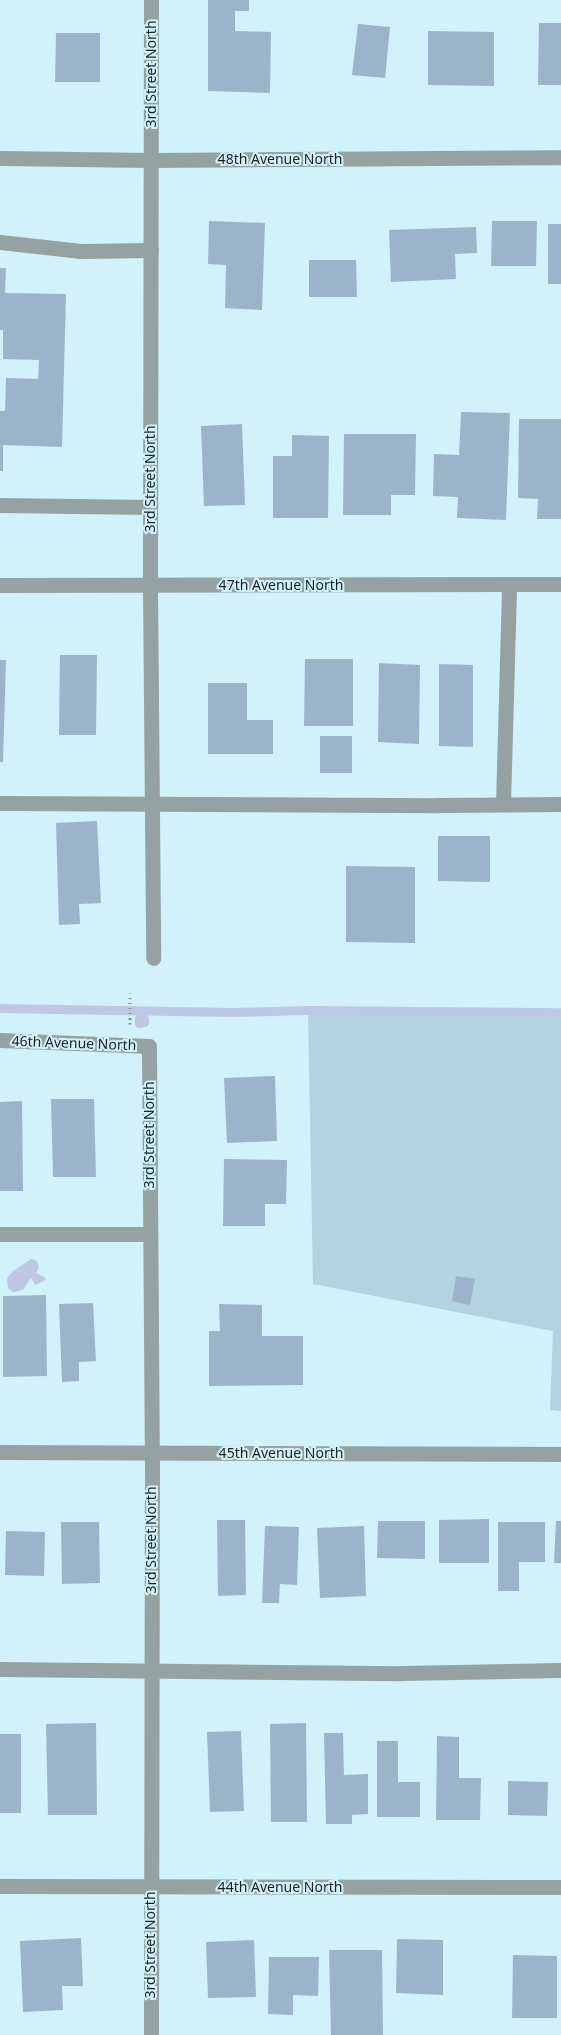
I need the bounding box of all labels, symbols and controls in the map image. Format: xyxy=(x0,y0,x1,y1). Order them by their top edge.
street label: 3rd Street North xyxy=(143,20,159,128)
street label: 48th Avenue North xyxy=(218,151,342,167)
street label: 3rd Street North xyxy=(142,425,158,533)
street label: 47th Avenue North xyxy=(219,577,343,593)
street label: 46th Avenue North xyxy=(11,1032,137,1054)
street label: 3rd Street North xyxy=(141,1081,157,1189)
street label: 45th Avenue North xyxy=(219,1445,343,1461)
street label: 3rd Street North xyxy=(143,1486,159,1594)
street label: 44th Avenue North xyxy=(218,1879,342,1895)
street label: 3rd Street North xyxy=(142,1891,158,1999)

